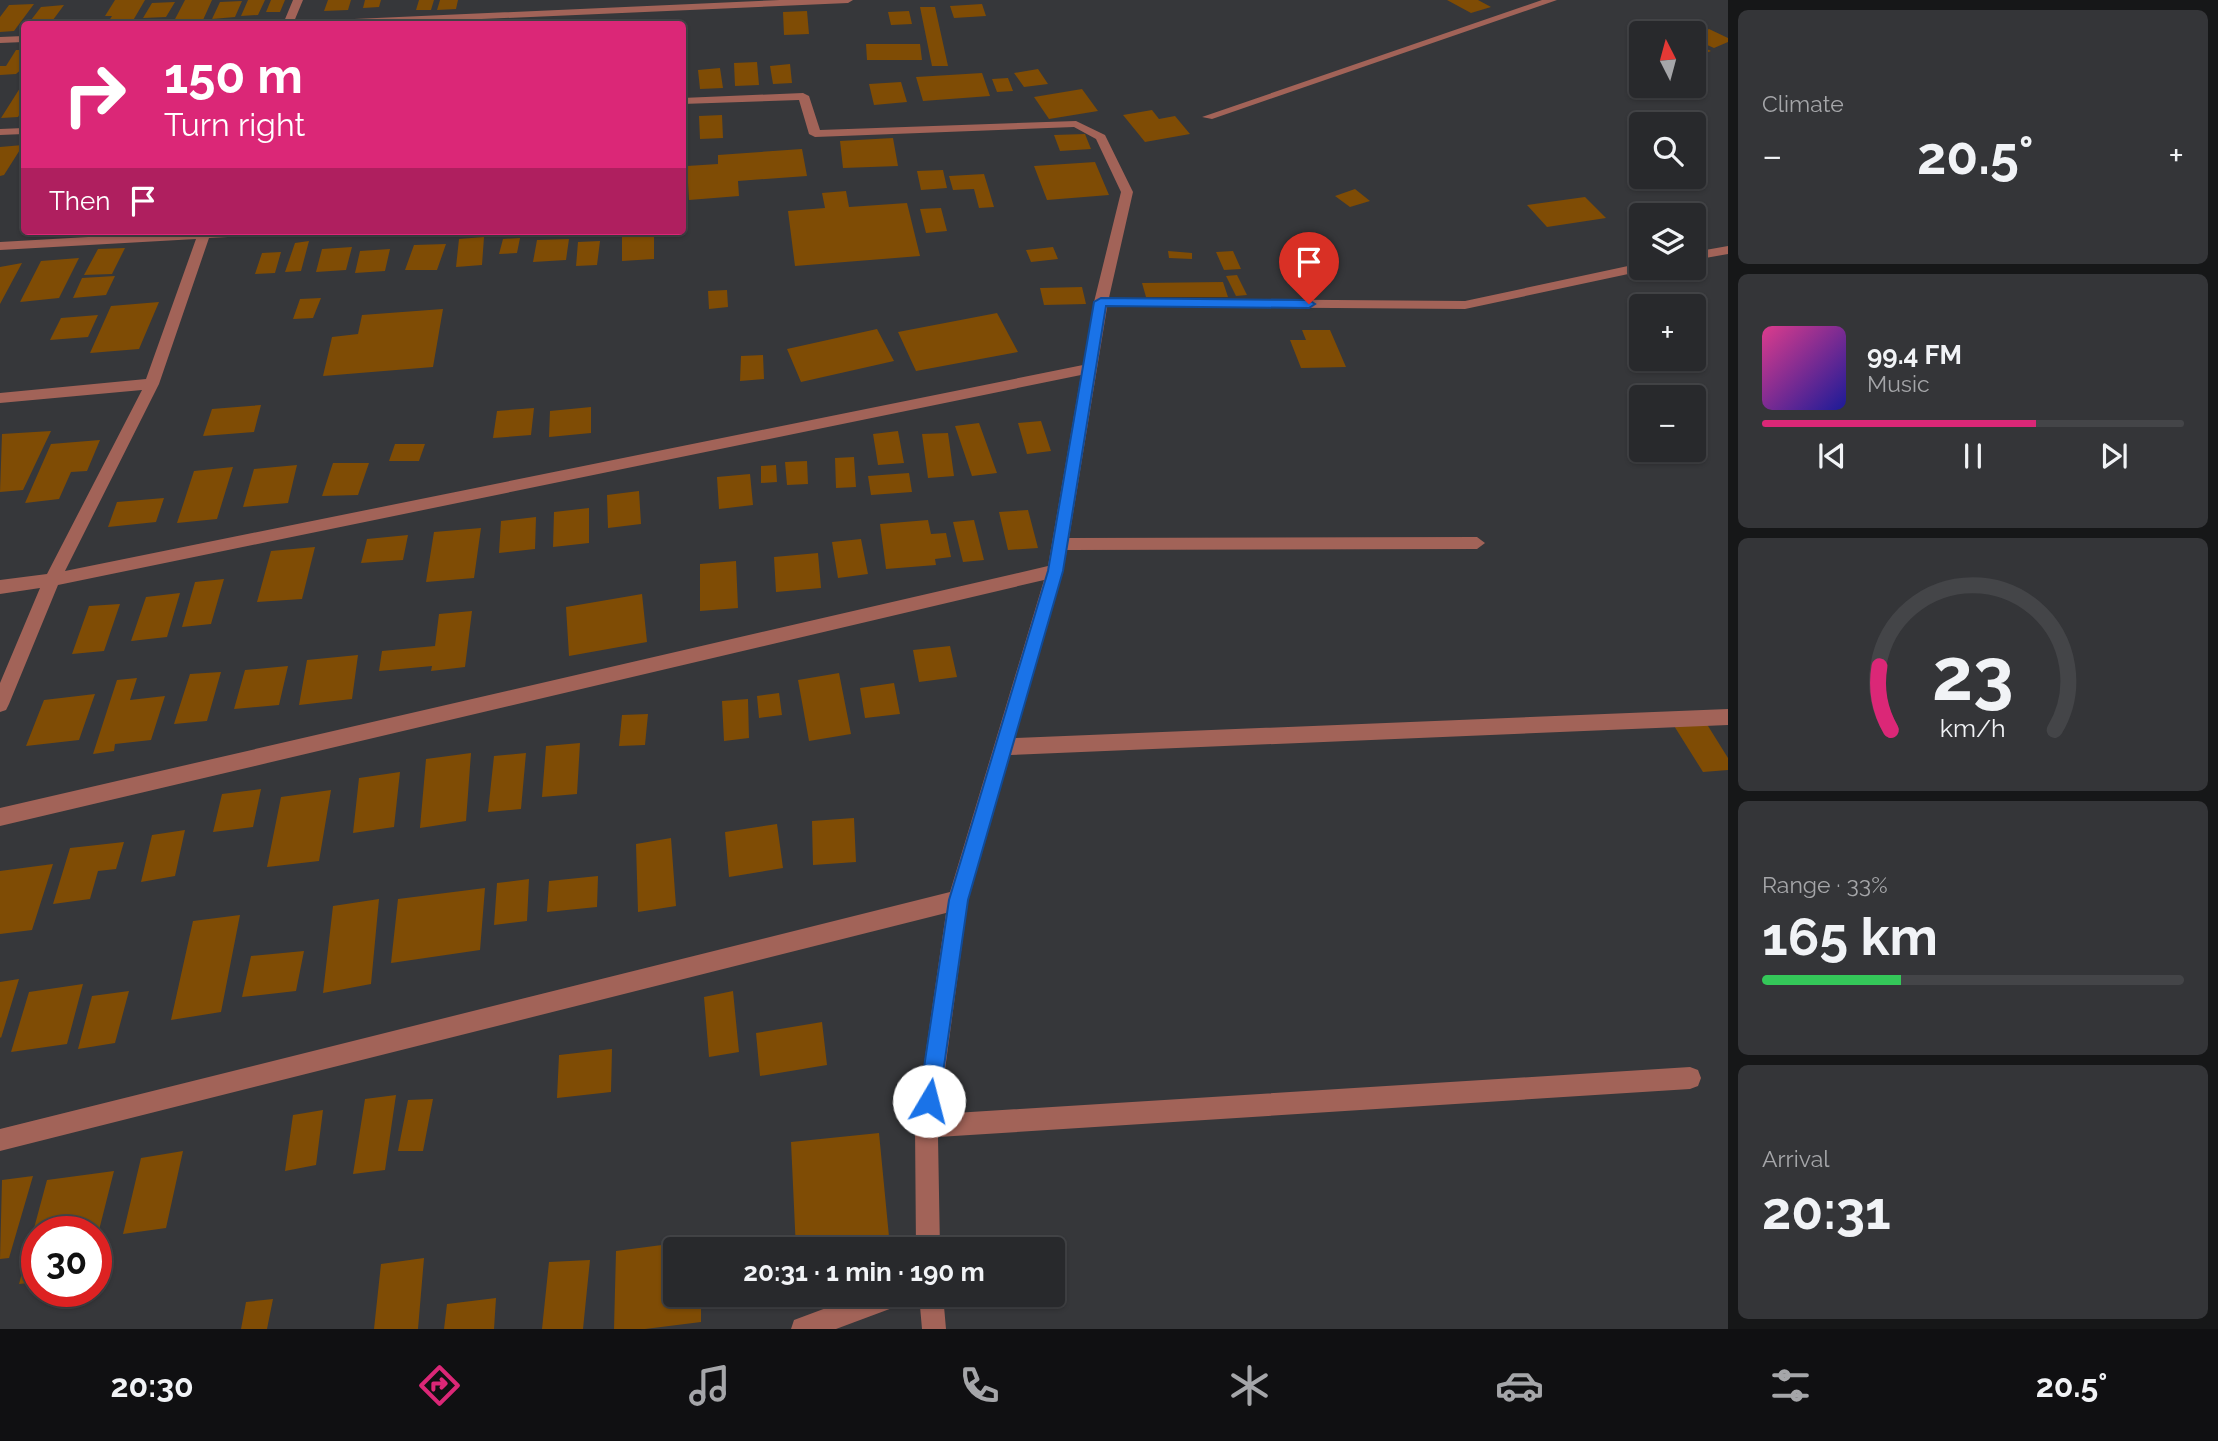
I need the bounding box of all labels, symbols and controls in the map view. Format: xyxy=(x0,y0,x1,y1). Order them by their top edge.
north arrow xyxy=(1629,21,1706,98)
map controls xyxy=(1629,21,1706,462)
text: 150 m xyxy=(164,47,303,104)
icon: right xyxy=(49,49,140,140)
text: Climate xyxy=(1762,90,1844,117)
text: Turn right xyxy=(164,106,305,143)
button: search xyxy=(1629,112,1706,189)
text: 20.5° xyxy=(1917,125,2034,186)
text: − xyxy=(1762,133,1782,178)
text: + xyxy=(2168,133,2184,178)
icon: arrive xyxy=(124,182,162,220)
text: Then xyxy=(49,186,110,216)
button: layers xyxy=(1629,203,1706,280)
pin xyxy=(1279,232,1339,304)
icon: arrive xyxy=(1290,243,1328,281)
button: + xyxy=(1629,294,1706,371)
text: 99.4 FM xyxy=(1867,340,1962,370)
text: Music xyxy=(1867,370,1930,397)
button: − xyxy=(1629,385,1706,462)
icon: previous xyxy=(1813,437,1851,475)
icon: pause xyxy=(1954,437,1992,475)
icon: next xyxy=(2095,437,2133,475)
text: 23 xyxy=(1932,633,2014,718)
text: km/h xyxy=(1940,713,2006,743)
text: Range · 33% xyxy=(1762,871,1888,898)
text: 165 km xyxy=(1762,906,1938,967)
position arrow xyxy=(892,1064,966,1138)
text: Arrival xyxy=(1762,1145,1829,1172)
text: 20:31 xyxy=(1762,1180,1891,1241)
speed limit sign: 30 xyxy=(21,1216,112,1307)
text: 20:31 · 1 min · 190 m xyxy=(743,1257,985,1287)
icon: directions xyxy=(415,1361,464,1410)
icon: music xyxy=(685,1361,734,1410)
icon: phone xyxy=(955,1361,1004,1410)
icon: climate xyxy=(1225,1361,1274,1410)
icon: car xyxy=(1495,1361,1544,1410)
icon: filters xyxy=(1766,1361,1815,1410)
text: 20:30 xyxy=(111,1367,194,1404)
text: 20.5° xyxy=(2036,1367,2107,1404)

